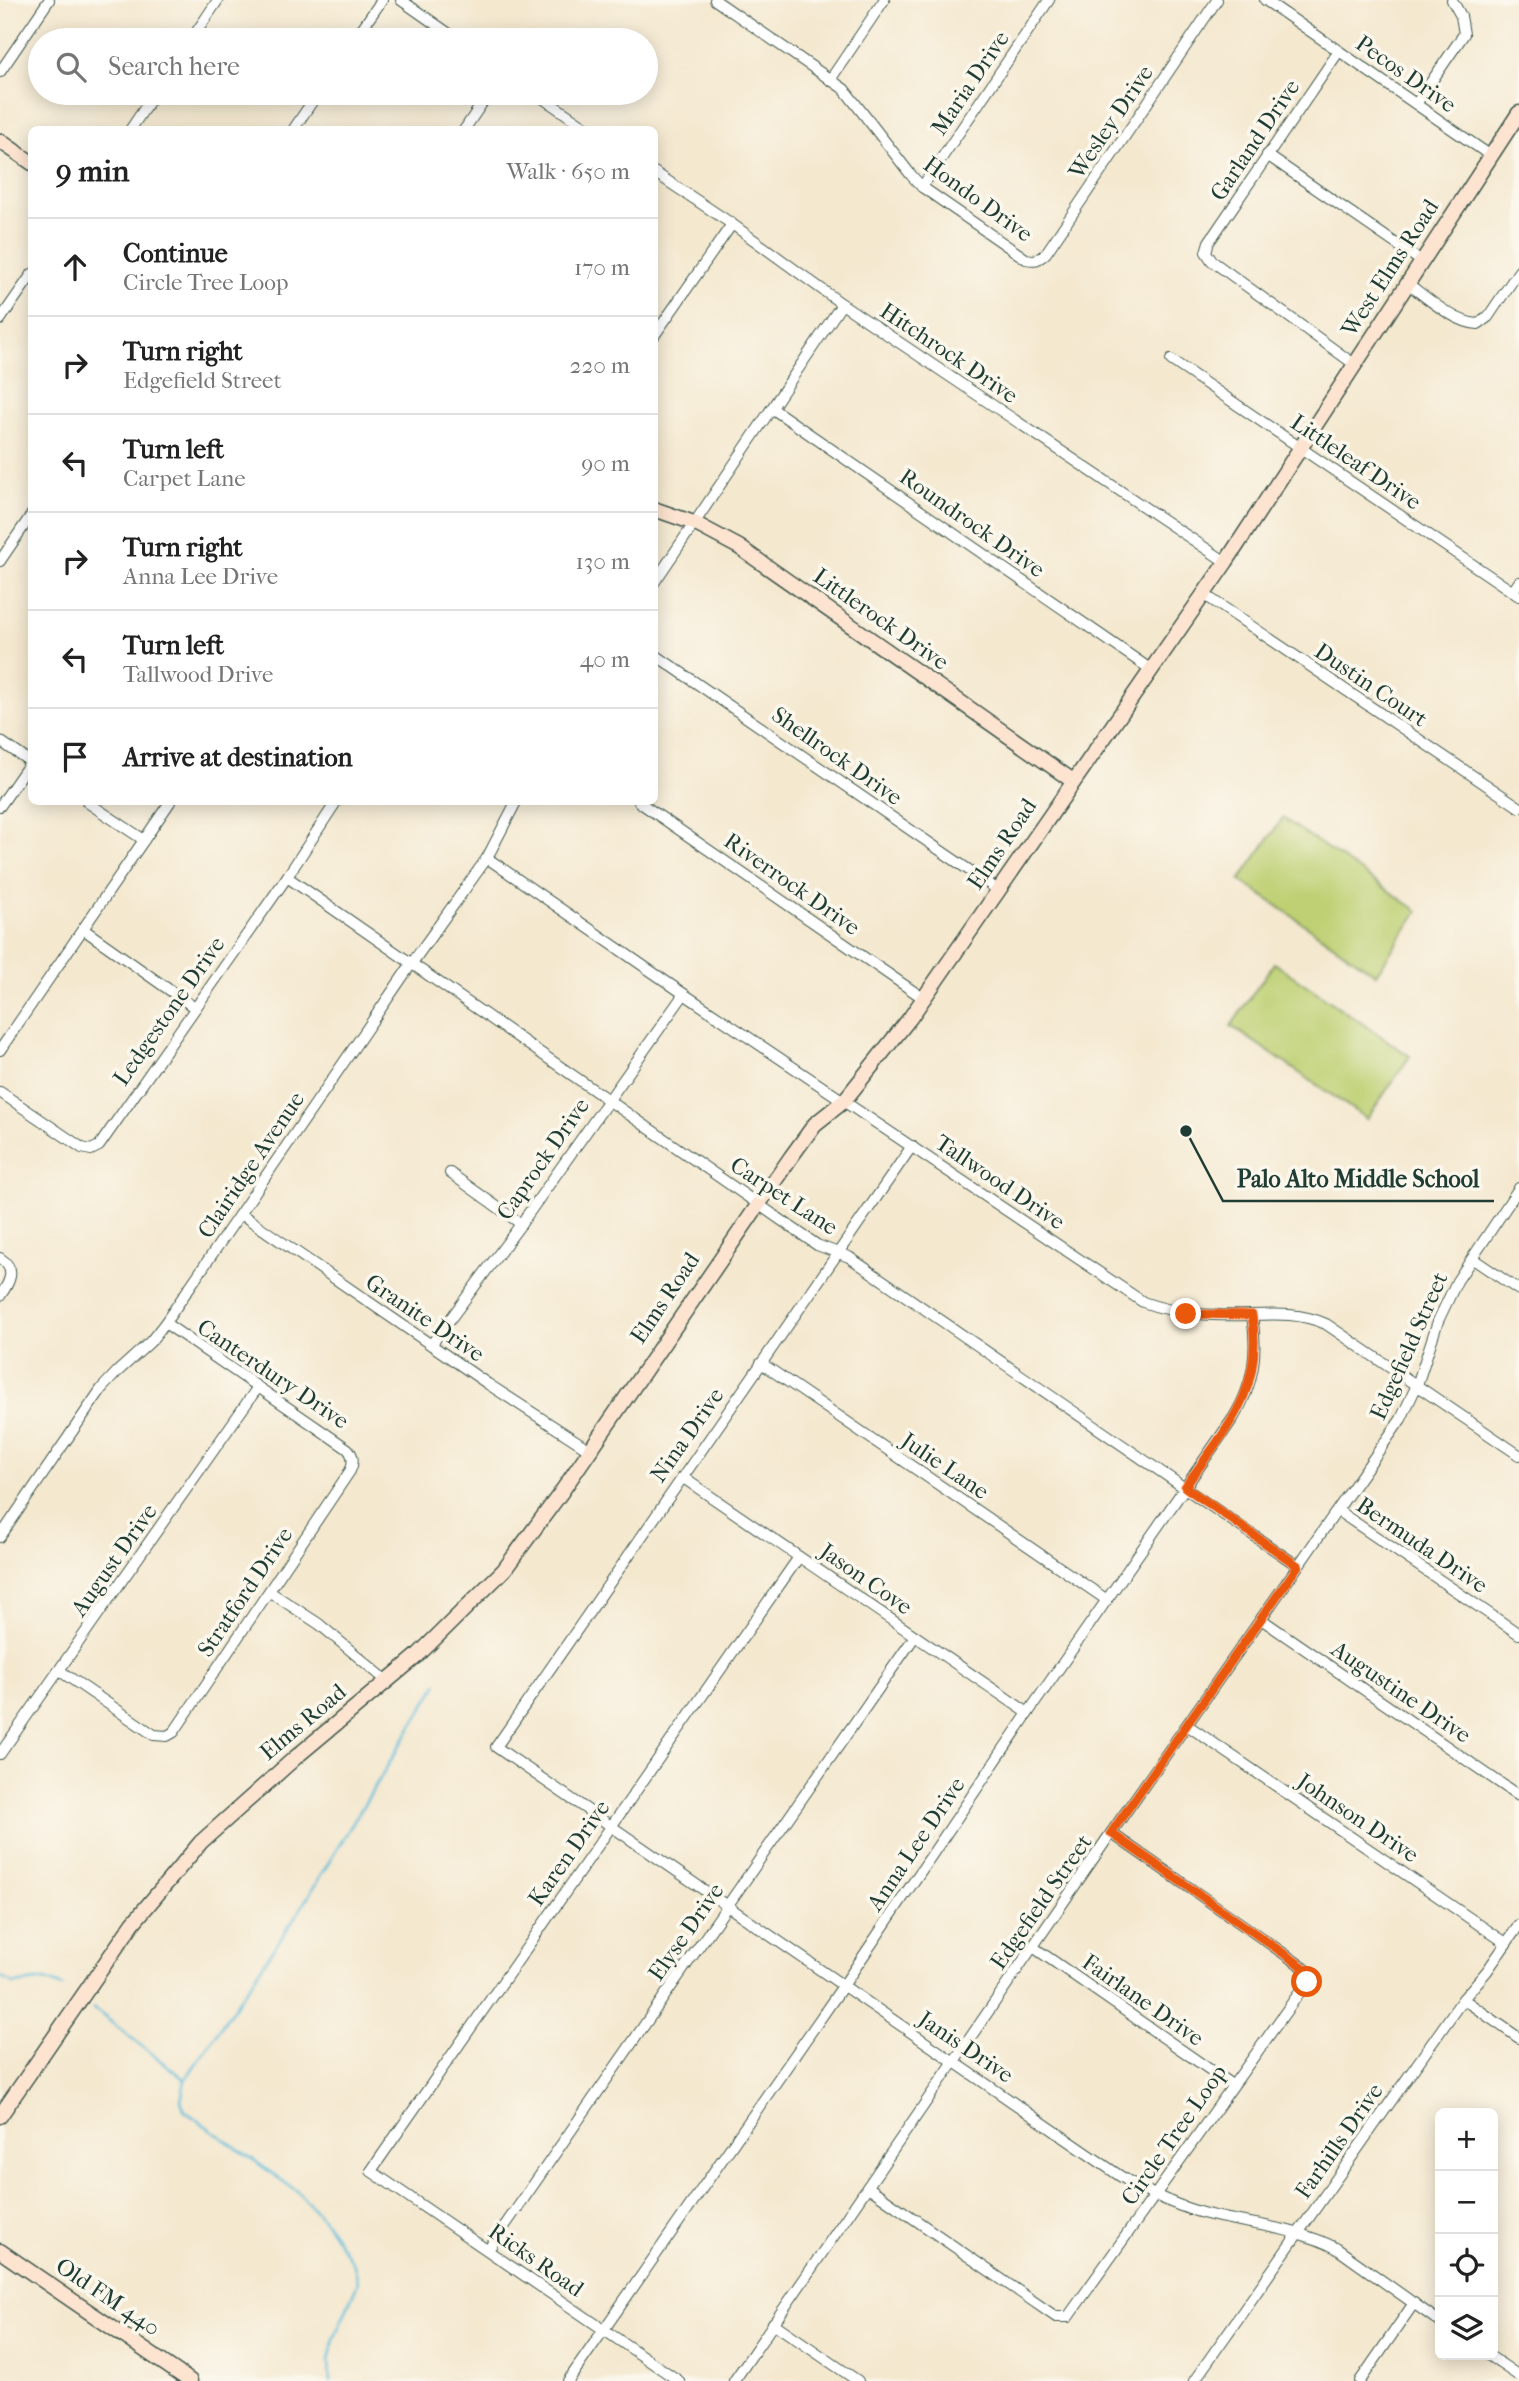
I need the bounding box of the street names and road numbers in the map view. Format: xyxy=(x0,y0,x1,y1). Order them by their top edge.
street label: Maria Drive xyxy=(925,26,1015,140)
street label: Pecos Drive xyxy=(1351,30,1461,118)
street label: Wesley Drive xyxy=(1063,60,1159,185)
street label: Garland Drive xyxy=(1205,74,1305,206)
street label: Hondo Drive xyxy=(918,150,1038,248)
street label: West Elms Road xyxy=(1335,194,1445,343)
street label: Hitchrock Drive xyxy=(875,297,1023,409)
street label: Littleleaf Drive xyxy=(1286,409,1426,515)
street label: Roundrock Drive xyxy=(894,463,1050,583)
street label: Littlerock Drive xyxy=(808,562,954,676)
street label: Dustin Court xyxy=(1309,637,1433,733)
street label: Shellrock Drive xyxy=(767,701,907,811)
street label: Elms Road xyxy=(962,793,1043,895)
street label: Riverrock Drive xyxy=(719,827,865,941)
street label: Ledgestone Drive xyxy=(108,931,230,1091)
street label: Clairidge Avenue xyxy=(192,1087,310,1243)
street label: Caprock Drive xyxy=(491,1093,595,1225)
street label: Tallwood Drive xyxy=(930,1129,1070,1235)
street label: Carpet Lane xyxy=(725,1151,843,1241)
street label: Elms Road xyxy=(625,1247,706,1349)
street label: Granite Drive xyxy=(360,1268,490,1368)
street label: Edgefield Street xyxy=(1364,1268,1454,1424)
street label: Canterdury Drive xyxy=(192,1313,354,1435)
street label: Nina Drive xyxy=(645,1383,729,1487)
street label: Julie Lane xyxy=(894,1426,994,1505)
street label: Bermuda Drive xyxy=(1351,1491,1493,1599)
street label: August Drive xyxy=(65,1499,163,1622)
street label: Stratford Drive xyxy=(192,1522,298,1662)
street label: Jason Cove xyxy=(813,1536,917,1621)
street label: Augustine Drive xyxy=(1325,1635,1476,1749)
street label: Elms Road xyxy=(254,1678,352,1766)
street label: Johnson Drive xyxy=(1291,1766,1424,1868)
street label: Anna Lee Drive xyxy=(861,1772,971,1917)
street label: Karen Drive xyxy=(523,1795,615,1911)
street label: Edgefield Street xyxy=(984,1829,1098,1975)
street label: Elyse Drive xyxy=(643,1878,729,1986)
street label: Fairlane Drive xyxy=(1077,1948,1209,2052)
street label: Janis Drive xyxy=(912,2004,1019,2089)
street label: Circle Tree Loop xyxy=(1115,2059,1233,2211)
street label: Farhills Drive xyxy=(1289,2078,1389,2204)
street label: Ricks Road xyxy=(483,2217,589,2303)
street label: Old FM 440 xyxy=(51,2252,165,2342)

